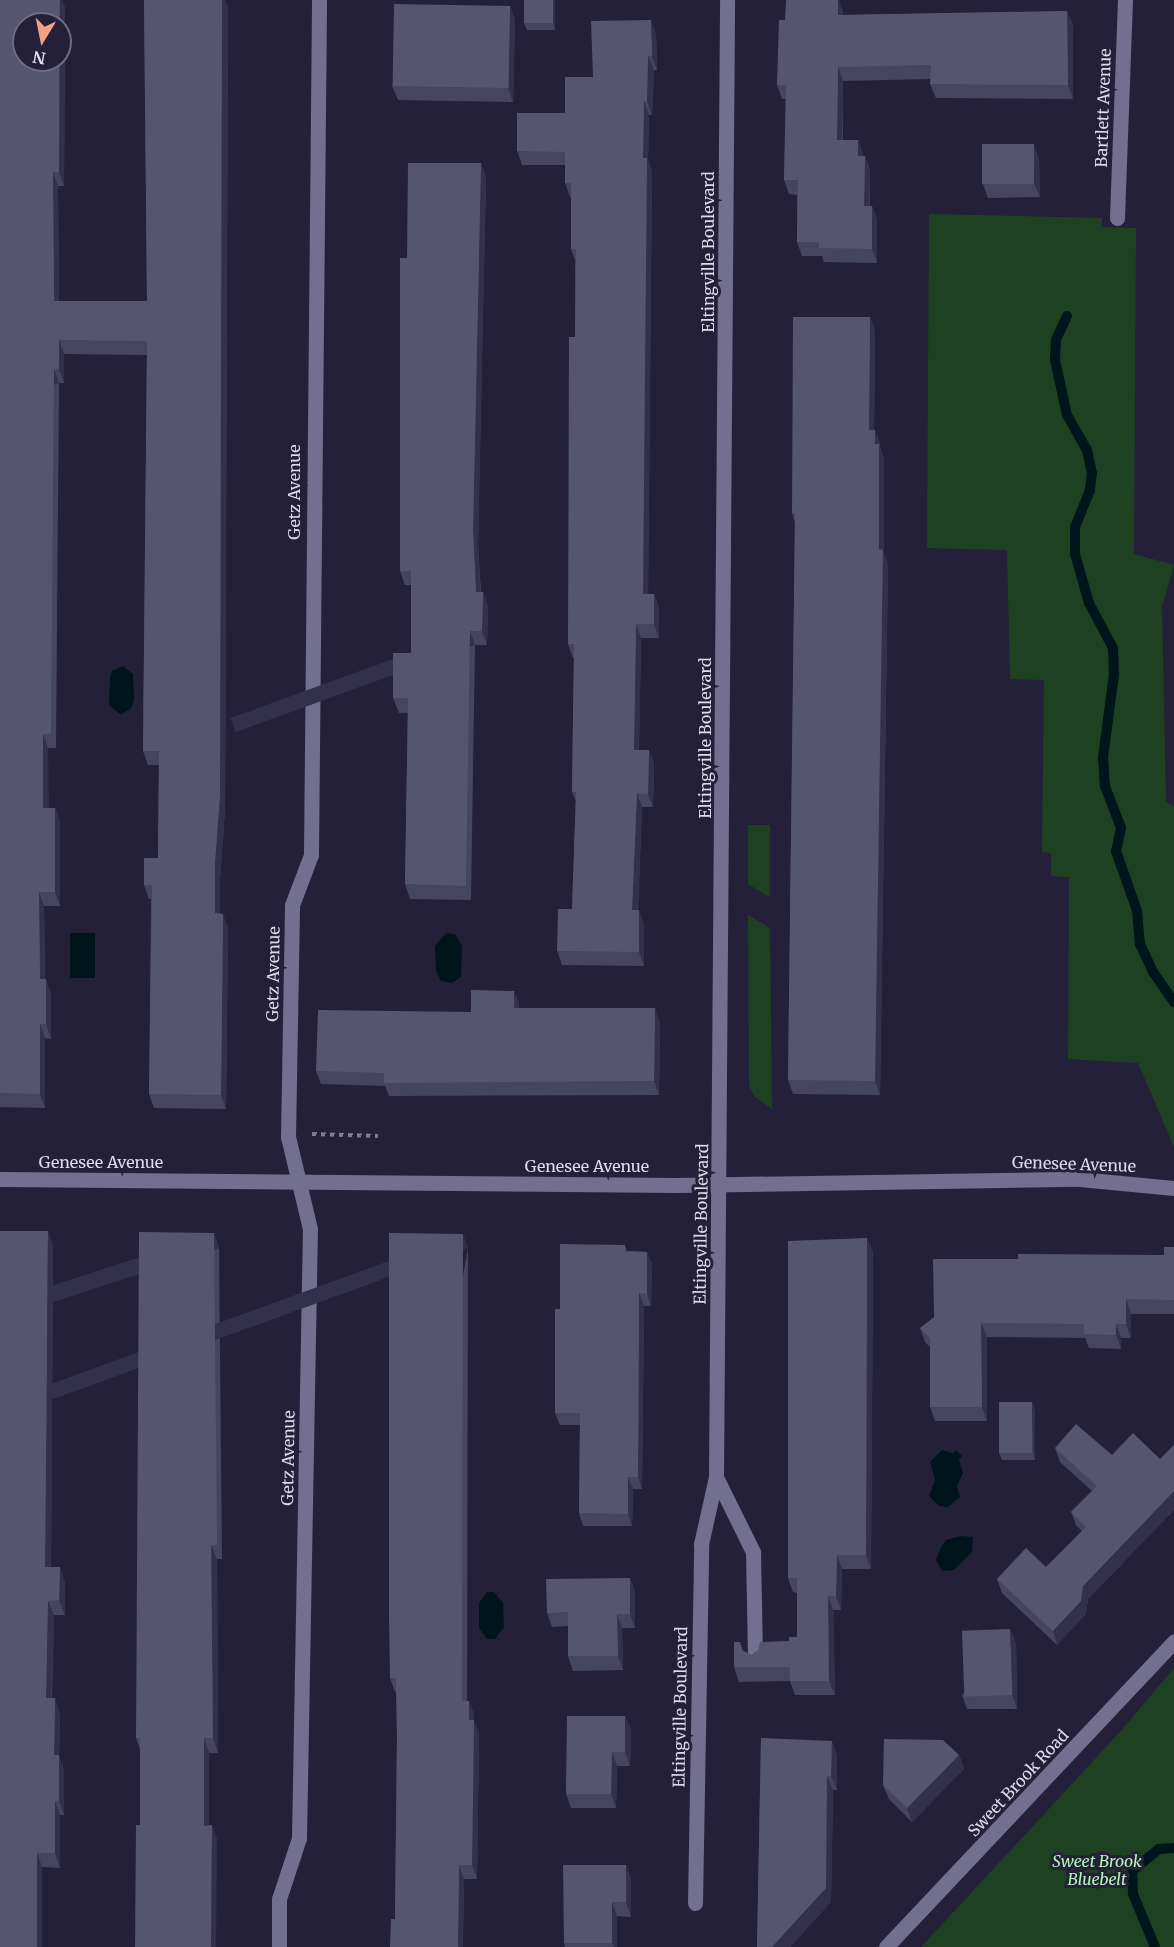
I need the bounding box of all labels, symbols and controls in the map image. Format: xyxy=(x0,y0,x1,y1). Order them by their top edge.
north arrow xyxy=(12,12,72,72)
text: N xyxy=(31,47,47,69)
street label: Bartlett Avenue xyxy=(1091,48,1115,168)
street label: Eltingville Boulevard xyxy=(698,171,718,333)
street label: Getz Avenue xyxy=(284,444,304,540)
street label: Eltingville Boulevard xyxy=(695,657,715,819)
street label: Getz Avenue xyxy=(263,926,283,1022)
street label: Eltingville Boulevard xyxy=(690,1143,712,1305)
street label: Genesee Avenue xyxy=(39,1152,163,1172)
street label: Genesee Avenue xyxy=(1012,1152,1136,1176)
street label: Genesee Avenue xyxy=(525,1156,649,1176)
street label: Getz Avenue xyxy=(278,1410,298,1506)
street label: Eltingville Boulevard xyxy=(669,1626,691,1788)
street label: Sweet Brook Road xyxy=(964,1726,1072,1840)
park label: Sweet Brook Bluebelt xyxy=(1052,1851,1142,1889)

